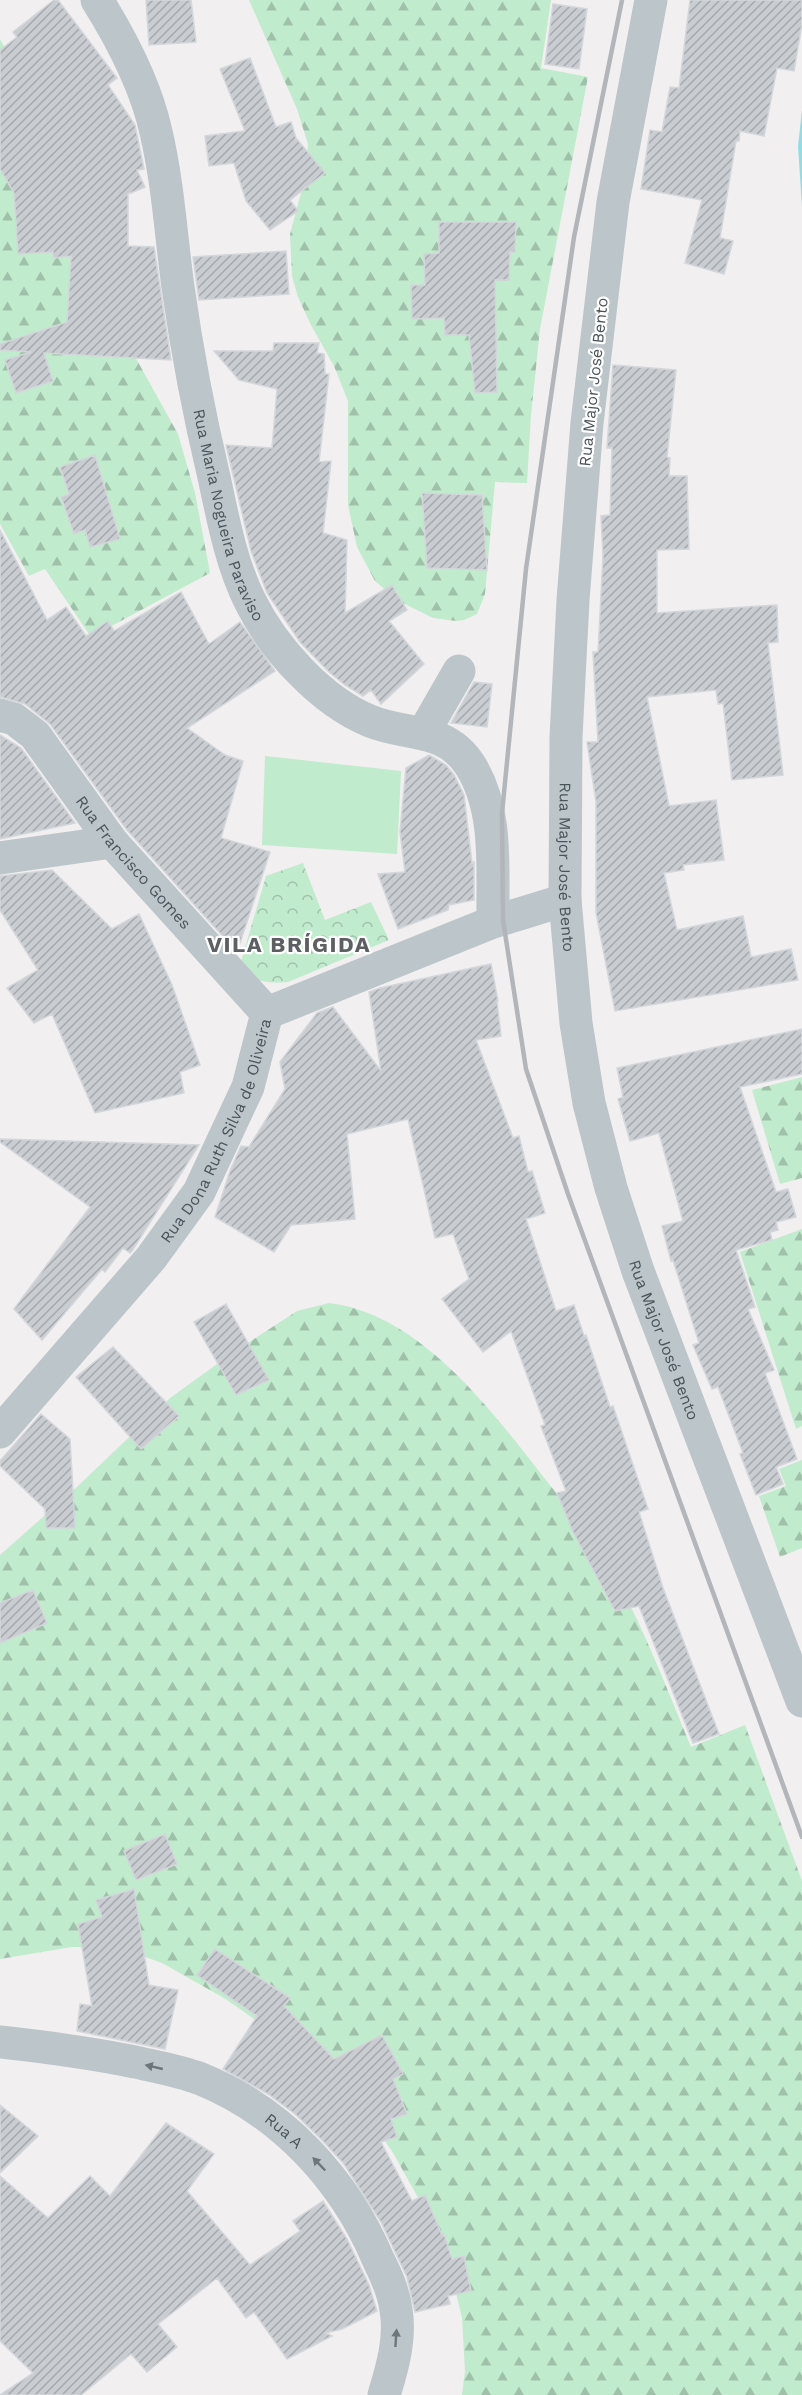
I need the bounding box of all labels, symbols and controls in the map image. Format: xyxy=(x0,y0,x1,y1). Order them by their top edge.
street label: Rua Major José Bento xyxy=(575,297,612,467)
street label: Rua Maria Nogueira Paraviso xyxy=(189,407,268,625)
street label: Rua Major José Bento xyxy=(555,782,579,953)
street label: Rua Francisco Gomes xyxy=(72,792,195,933)
district label: VILA BRÍGIDA xyxy=(207,932,371,957)
street label: Rua Dona Ruth Silva de Oliveira xyxy=(156,1017,275,1247)
street label: Rua Major José Bento xyxy=(625,1257,703,1423)
one-way arrow xyxy=(145,2061,163,2071)
street label: Rua A xyxy=(261,2109,307,2153)
one-way arrow xyxy=(313,2157,326,2172)
one-way arrow xyxy=(391,2328,400,2347)

